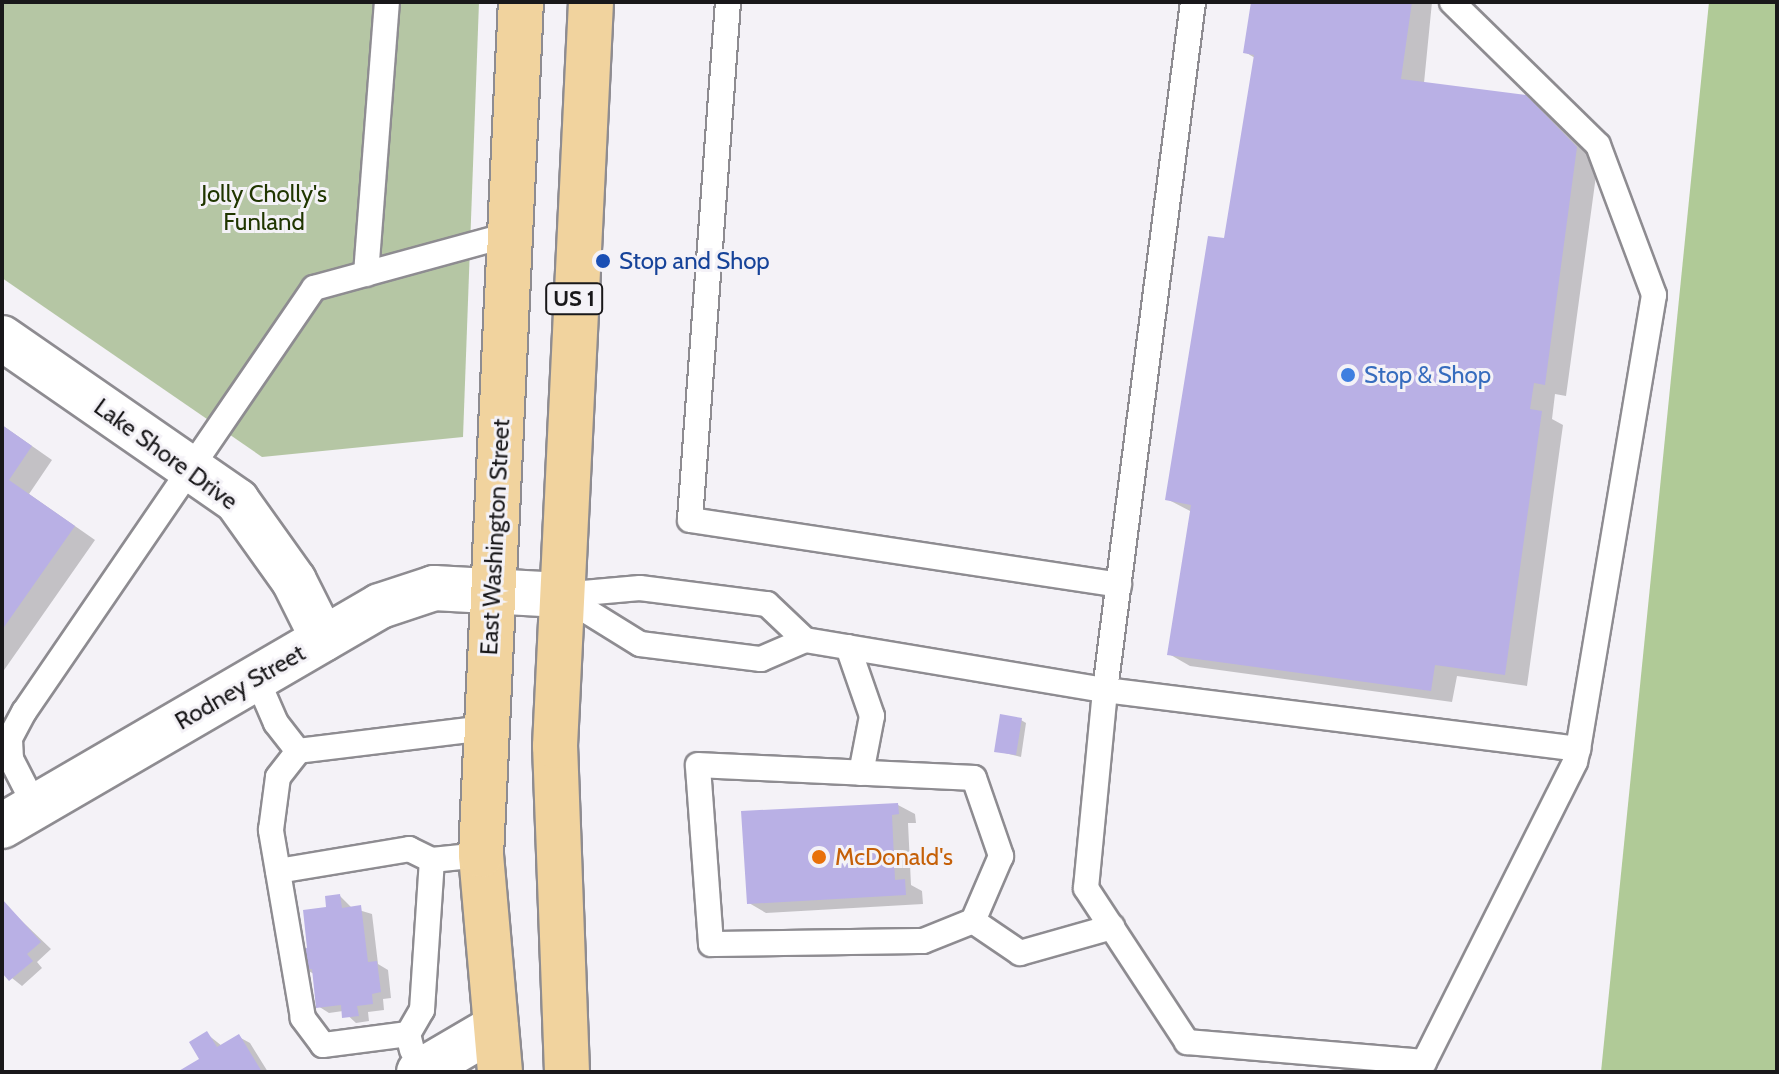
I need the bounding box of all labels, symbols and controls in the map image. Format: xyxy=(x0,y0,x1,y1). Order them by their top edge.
park label: Jolly Cholly's Funland xyxy=(201,180,327,236)
place label: Stop and Shop xyxy=(619,247,770,275)
marker: Stop and Shop xyxy=(594,252,612,270)
road number: US 1 xyxy=(544,281,604,317)
place label: Stop & Shop xyxy=(1364,361,1491,389)
marker: Stop & Shop xyxy=(1339,366,1357,384)
street label: Lake Shore Drive xyxy=(89,392,243,516)
street label: East Washington Street xyxy=(474,418,516,656)
street label: Rodney Street xyxy=(170,638,310,736)
place label: McDonald's xyxy=(835,843,953,871)
marker: McDonald's xyxy=(810,848,828,866)

